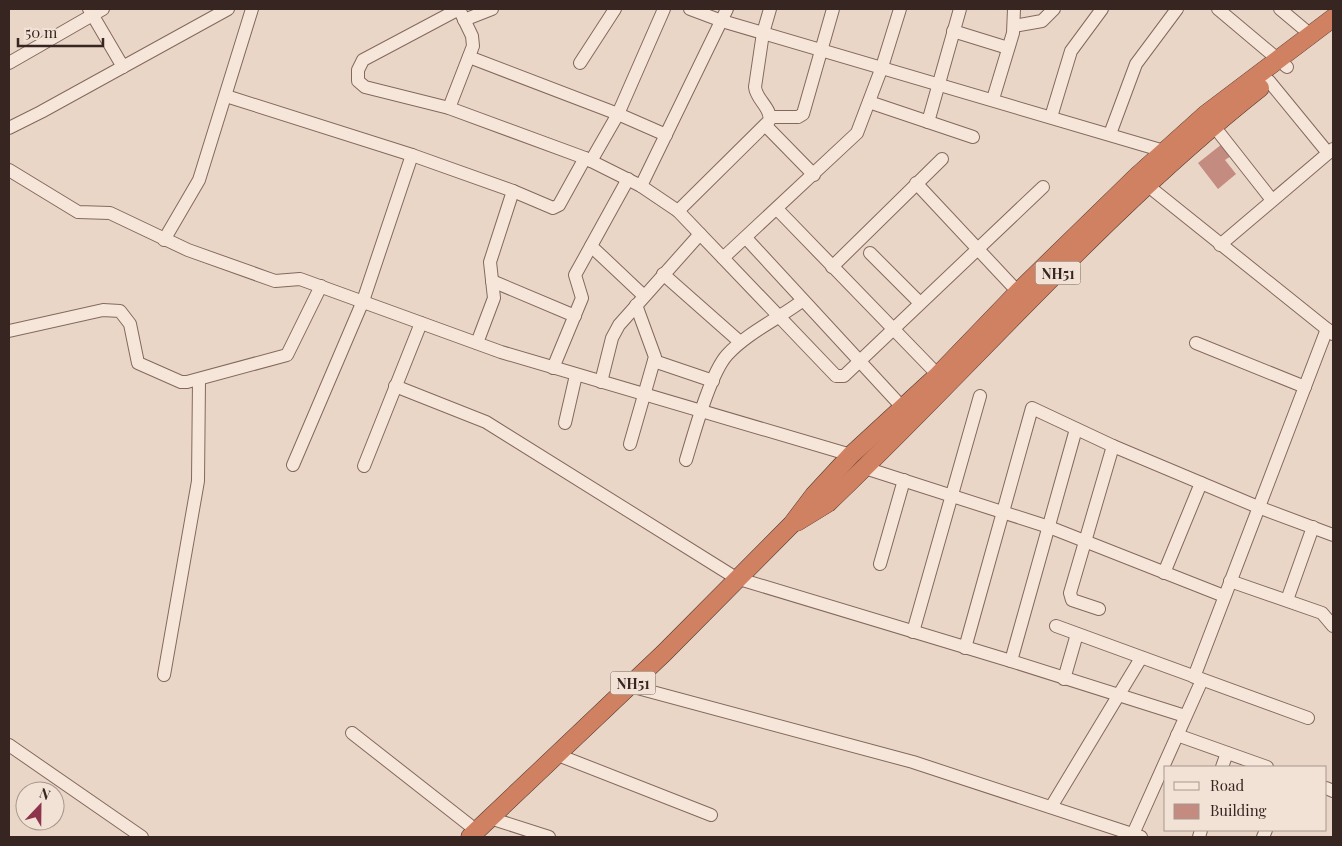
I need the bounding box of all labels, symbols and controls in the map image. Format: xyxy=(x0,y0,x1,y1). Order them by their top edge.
scale bar xyxy=(18,15,102,47)
text: 50 m xyxy=(25,22,58,42)
road number: NH51 xyxy=(1036,262,1080,284)
road number: NH51 xyxy=(610,671,656,694)
legend xyxy=(1164,766,1327,831)
text: Road xyxy=(1210,775,1244,795)
north arrow xyxy=(15,781,65,831)
text: N xyxy=(37,783,53,804)
text: Building xyxy=(1210,800,1267,820)

